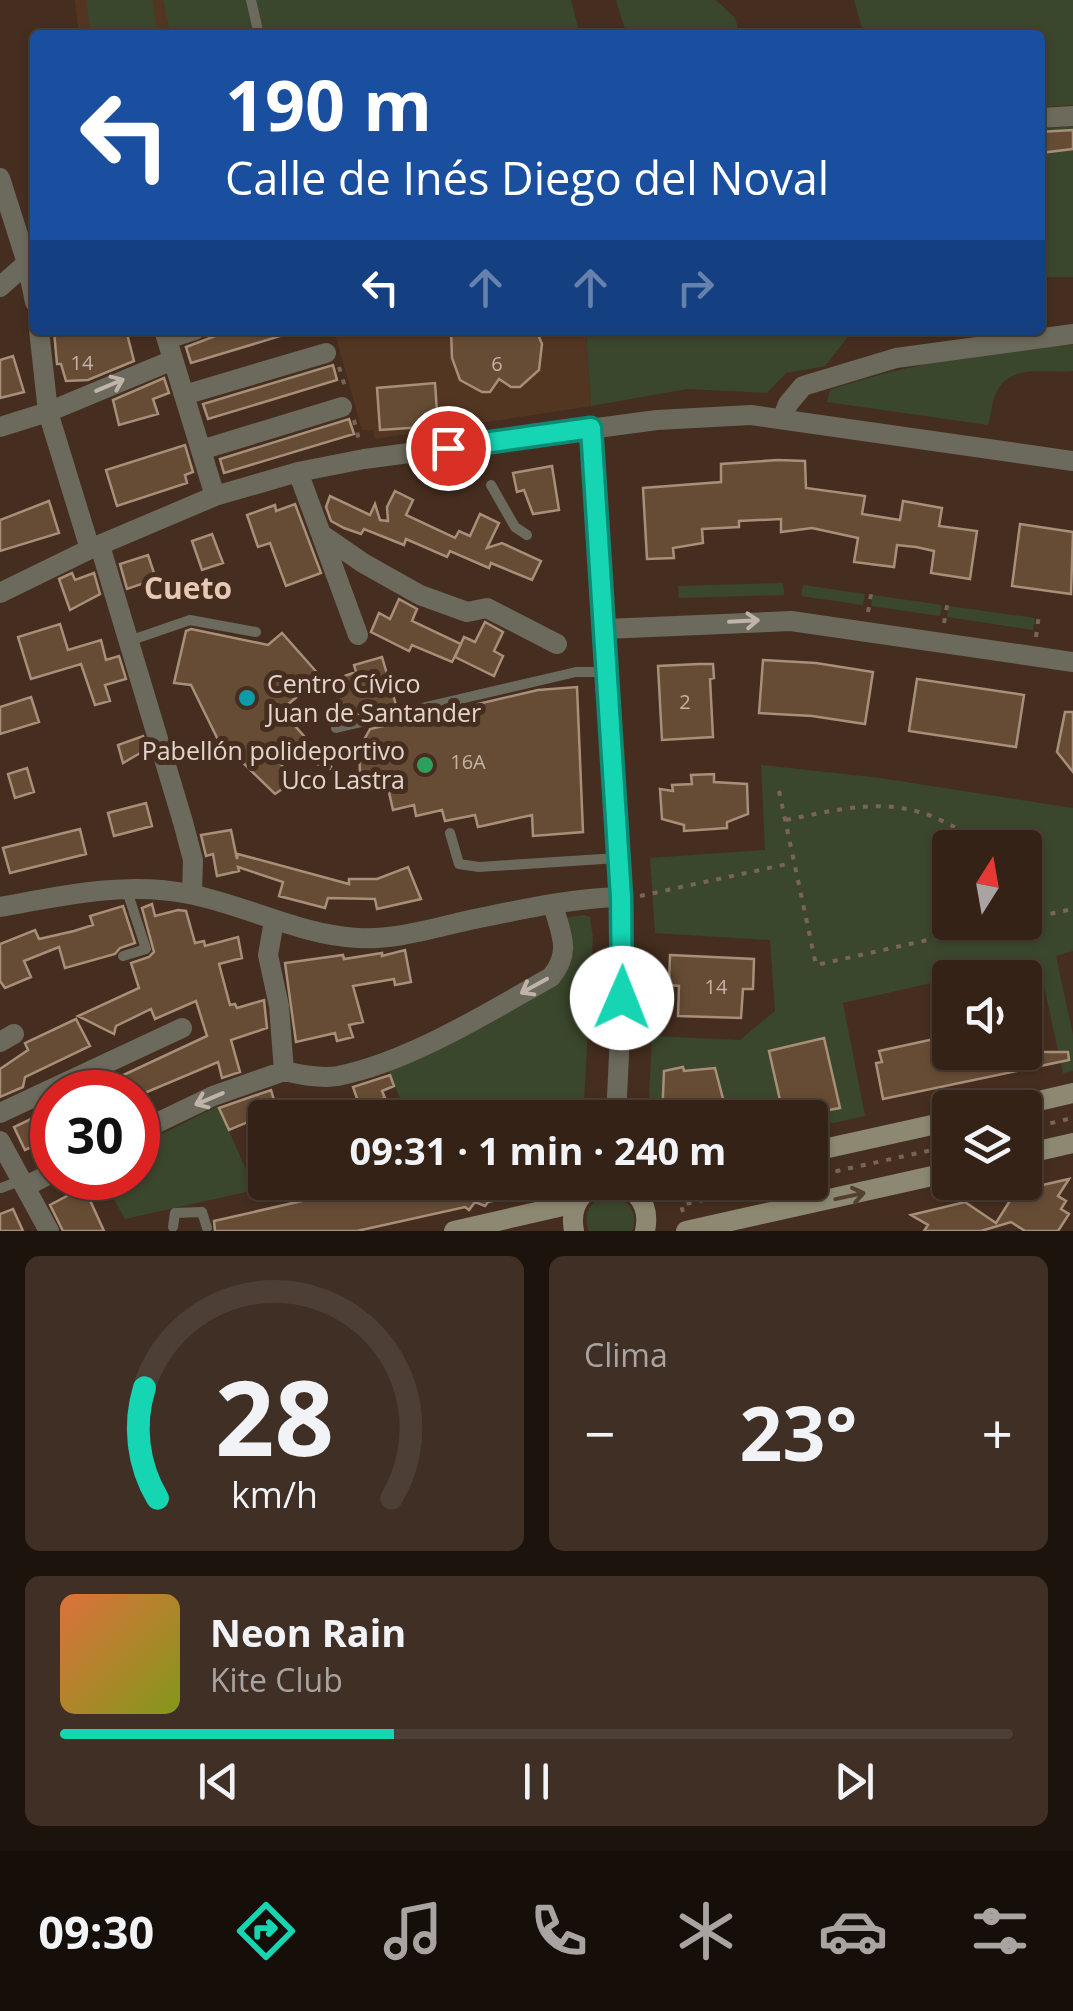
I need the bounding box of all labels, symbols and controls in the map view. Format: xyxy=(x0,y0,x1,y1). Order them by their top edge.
text: 190 m xyxy=(225,56,432,152)
icon: left xyxy=(60,70,190,200)
text: Calle de Inés Diego del Noval xyxy=(225,147,829,208)
icon: left xyxy=(353,260,408,315)
icon: ahead xyxy=(458,260,513,315)
icon: ahead xyxy=(563,260,618,315)
icon: right xyxy=(668,260,723,315)
house number: 14 xyxy=(71,349,94,376)
house number: 6 xyxy=(491,350,503,377)
one-way arrow xyxy=(95,375,125,393)
pin xyxy=(406,406,491,491)
icon: arrive xyxy=(421,421,476,476)
district label: Cueto xyxy=(144,567,232,608)
one-way arrow xyxy=(727,611,759,630)
place label: Centro Cívico Juan de Santander xyxy=(265,666,481,729)
marker: Centro Cívico Juan de Santander xyxy=(236,687,258,709)
house number: 2 xyxy=(679,688,691,715)
place label: Pabellón polideportivo Uco Lastra xyxy=(142,733,405,796)
house number: 16A xyxy=(450,748,486,775)
marker: Pabellón polideportivo Uco Lastra xyxy=(414,754,436,776)
north arrow xyxy=(932,830,1042,940)
map controls xyxy=(932,830,1042,1200)
position arrow xyxy=(570,946,674,1050)
button: sound xyxy=(932,960,1042,1070)
house number: 14 xyxy=(705,973,728,1000)
one-way arrow xyxy=(520,977,550,997)
speed limit sign: 30 xyxy=(30,1070,160,1200)
button: layers xyxy=(932,1090,1042,1200)
one-way arrow xyxy=(194,1091,225,1109)
text: 09:31 · 1 min · 240 m xyxy=(350,1124,726,1176)
one-way arrow xyxy=(833,1185,865,1204)
text: Clima xyxy=(584,1333,668,1376)
text: 28 xyxy=(215,1345,334,1486)
text: 23° xyxy=(740,1381,857,1483)
text: − xyxy=(584,1395,615,1470)
text: + xyxy=(982,1395,1013,1470)
text: km/h xyxy=(231,1470,318,1518)
text: Neon Rain xyxy=(210,1606,406,1658)
text: Kite Club xyxy=(210,1658,343,1701)
icon: previous xyxy=(191,1754,246,1809)
icon: pause xyxy=(509,1754,564,1809)
icon: next xyxy=(827,1754,882,1809)
icon: directions xyxy=(231,1896,301,1966)
icon: music xyxy=(378,1896,448,1966)
icon: phone xyxy=(524,1896,594,1966)
icon: climate xyxy=(671,1896,741,1966)
icon: car xyxy=(818,1896,888,1966)
icon: filters xyxy=(965,1896,1035,1966)
text: 09:30 xyxy=(38,1901,154,1962)

